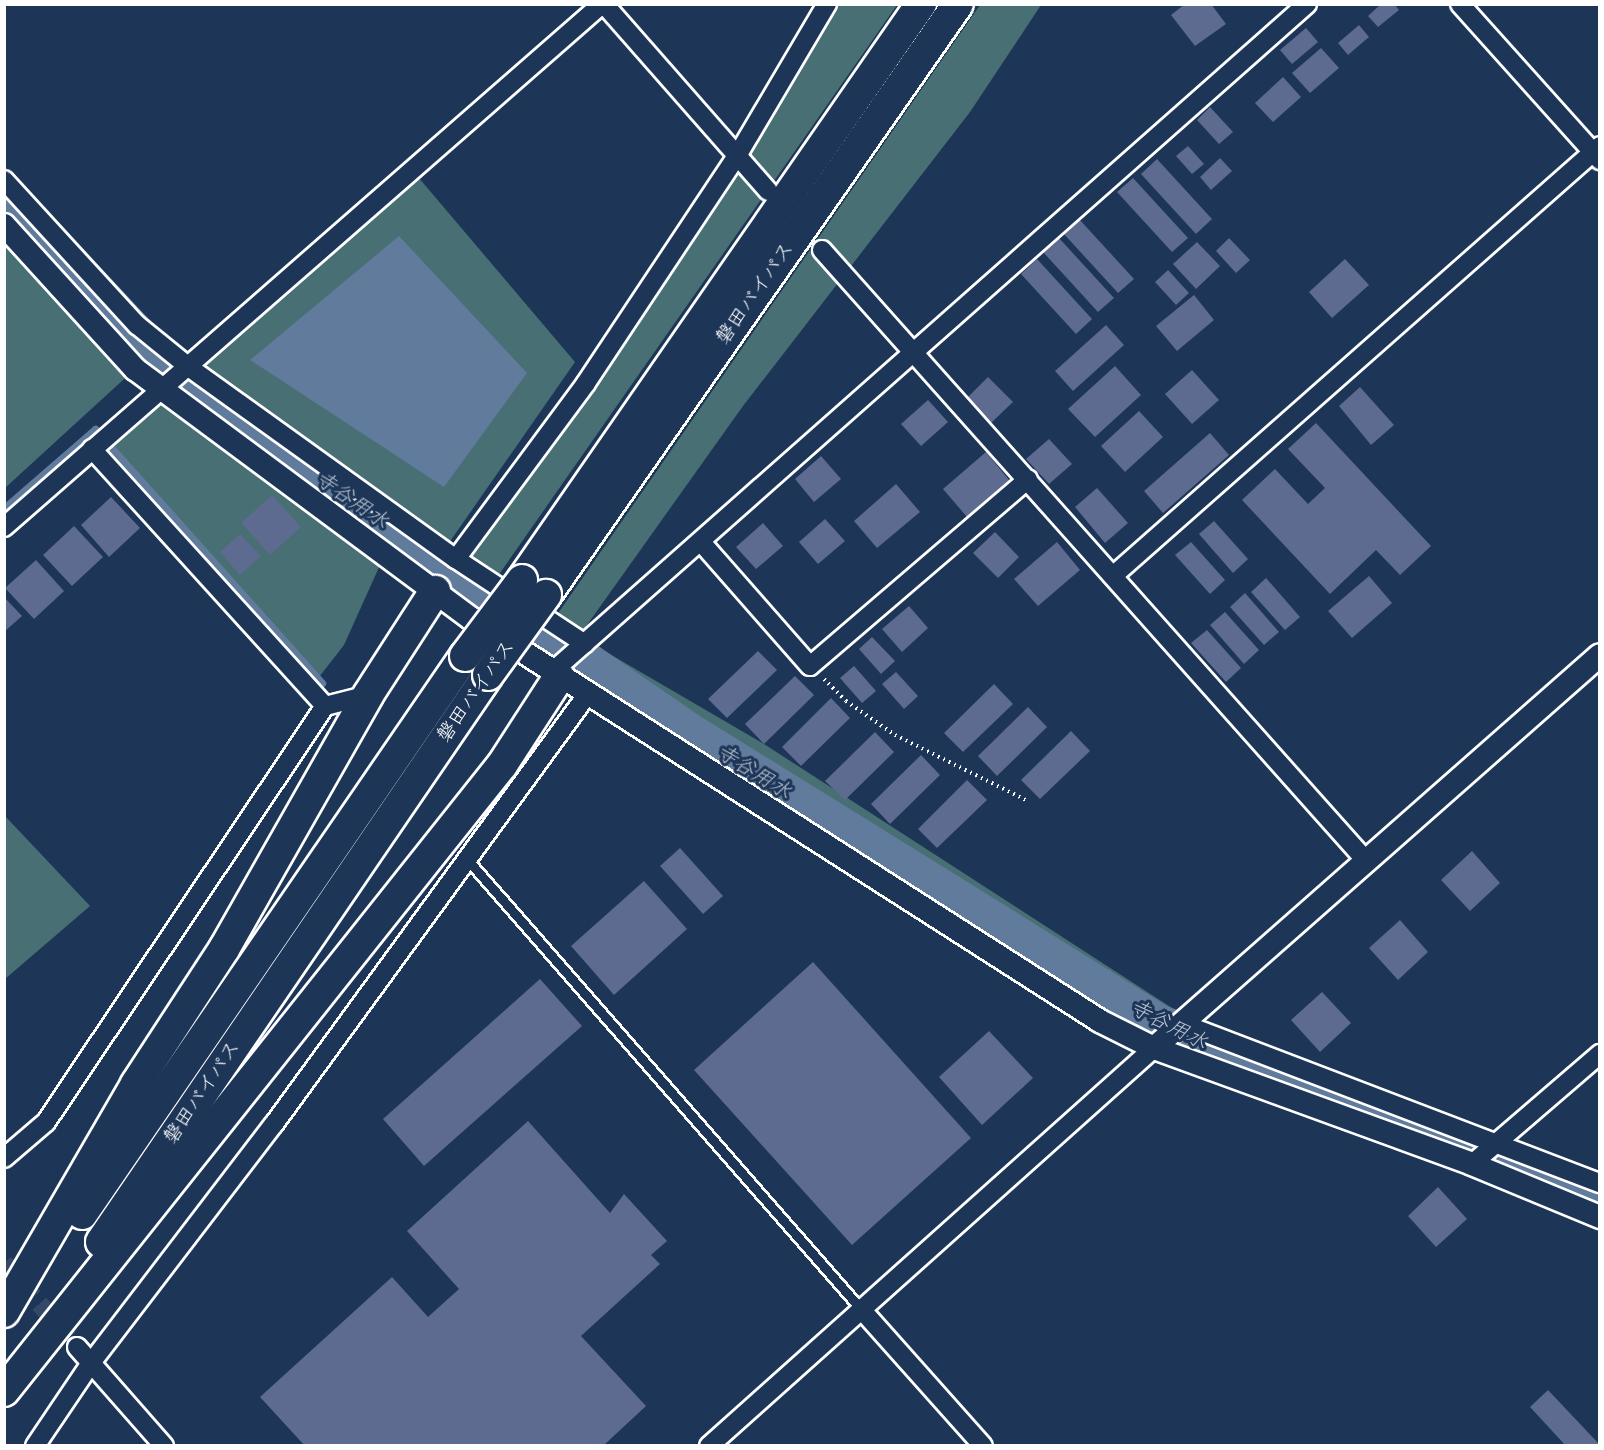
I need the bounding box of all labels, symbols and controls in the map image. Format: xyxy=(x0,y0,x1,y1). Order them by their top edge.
street label: 磐田バイパス xyxy=(712,238,800,350)
water label: 寺谷用水 xyxy=(309,467,393,535)
street label: 磐田バイパス xyxy=(433,636,521,748)
water label: 寺谷用水 xyxy=(711,740,795,806)
water label: 寺谷用水 xyxy=(1125,996,1211,1056)
street label: 磐田バイパス xyxy=(160,1037,246,1149)

